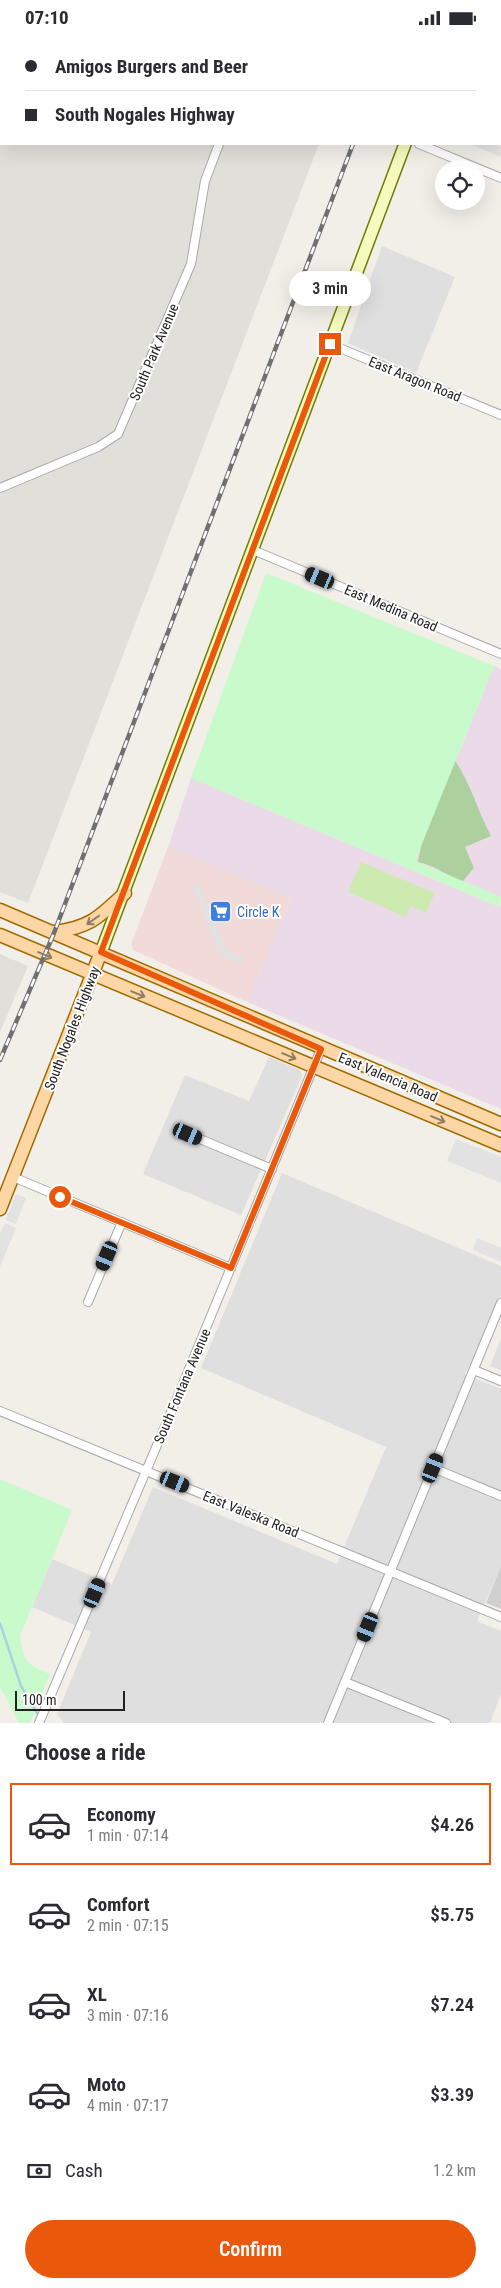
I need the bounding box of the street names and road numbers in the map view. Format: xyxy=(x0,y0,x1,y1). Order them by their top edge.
street label: South Park Avenue xyxy=(126,301,182,403)
street label: East Aragon Road xyxy=(366,353,464,405)
street label: East Medina Road xyxy=(342,581,440,635)
street label: South Nogales Highway xyxy=(41,964,103,1092)
street label: East Valencia Road xyxy=(336,1049,440,1105)
street label: South Fontana Avenue xyxy=(151,1326,214,1446)
street label: East Valeska Road xyxy=(201,1487,301,1541)

